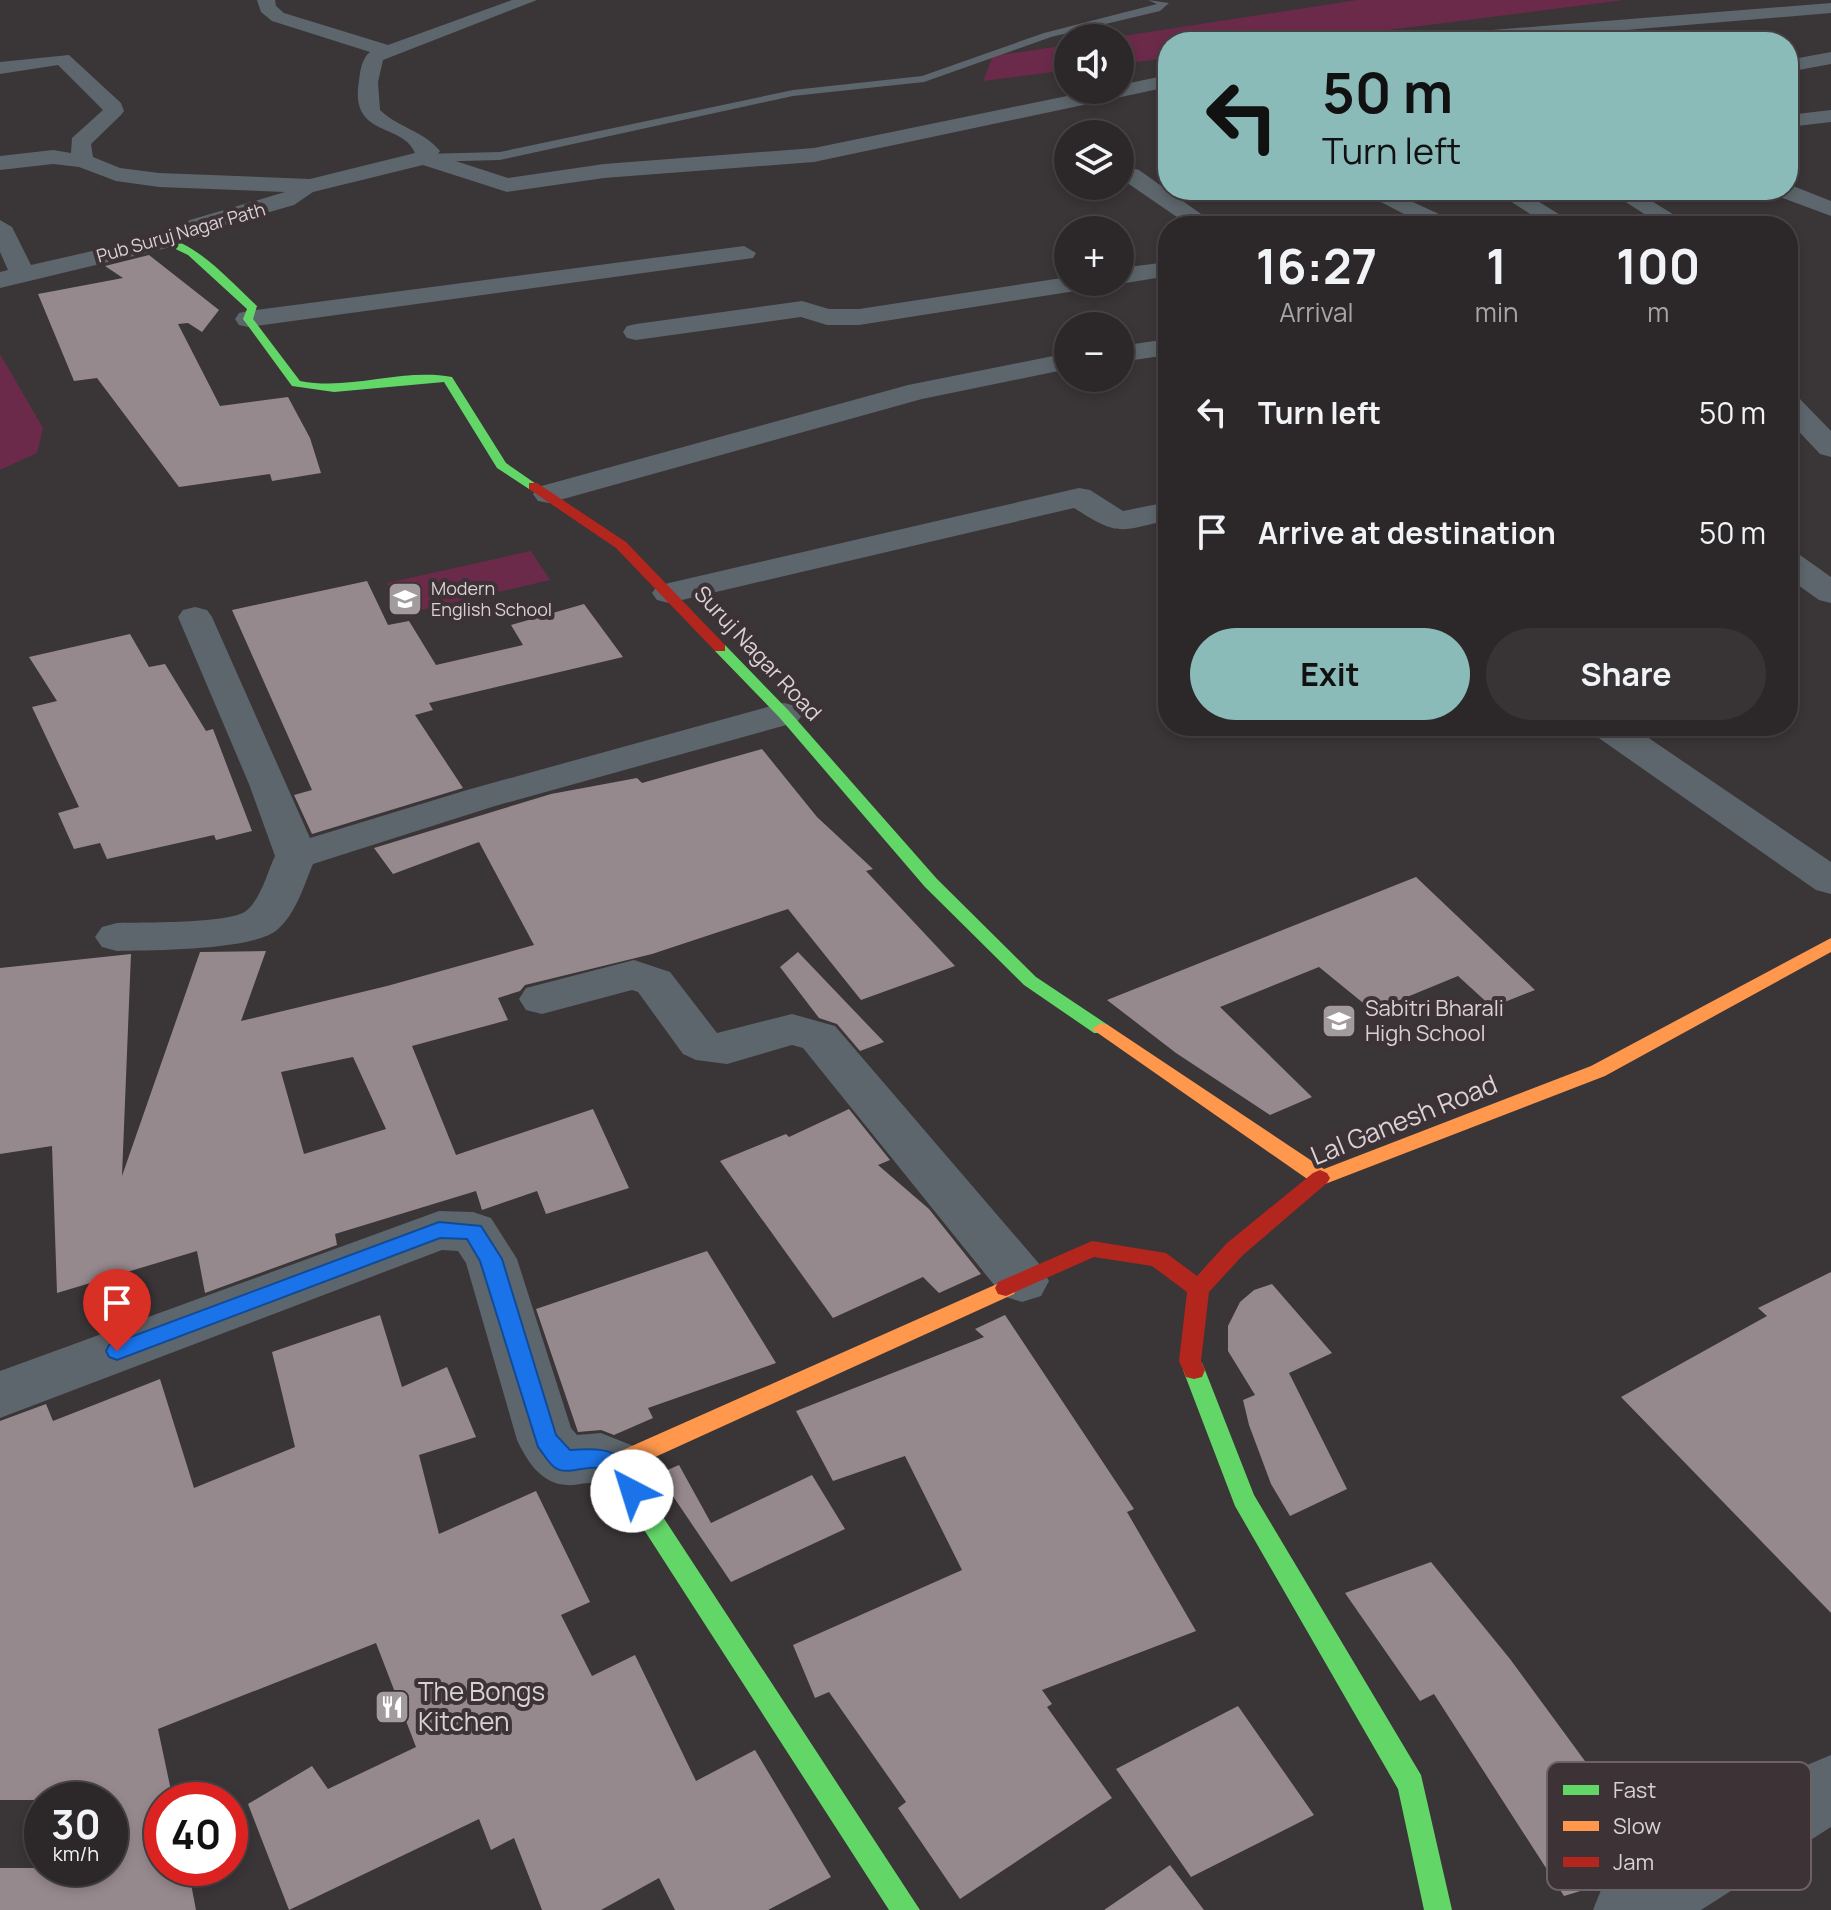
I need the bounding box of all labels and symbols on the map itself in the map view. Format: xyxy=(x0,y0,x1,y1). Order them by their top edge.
street label: Pub Suruj Nagar Path xyxy=(94,196,268,268)
place label: Modern English School xyxy=(431,576,552,621)
street label: Suruj Nagar Road xyxy=(688,579,828,727)
school or university icon: Modern English School xyxy=(386,580,424,618)
place label: Sabitri Bharali High School xyxy=(1365,993,1504,1048)
school or university icon: Sabitri Bharali High School xyxy=(1320,1002,1358,1040)
street label: Lal Ganesh Road xyxy=(1305,1065,1502,1173)
pin xyxy=(83,1269,151,1351)
position arrow xyxy=(590,1449,674,1533)
place label: The Bongs Kitchen xyxy=(418,1673,545,1739)
restaurant icon: The Bongs Kitchen xyxy=(373,1688,411,1726)
legend xyxy=(1547,1762,1811,1890)
text: Fast xyxy=(1613,1775,1656,1805)
speed limit sign: 40 xyxy=(144,1782,248,1886)
text: Slow xyxy=(1613,1811,1661,1841)
text: Jam xyxy=(1613,1847,1654,1877)

